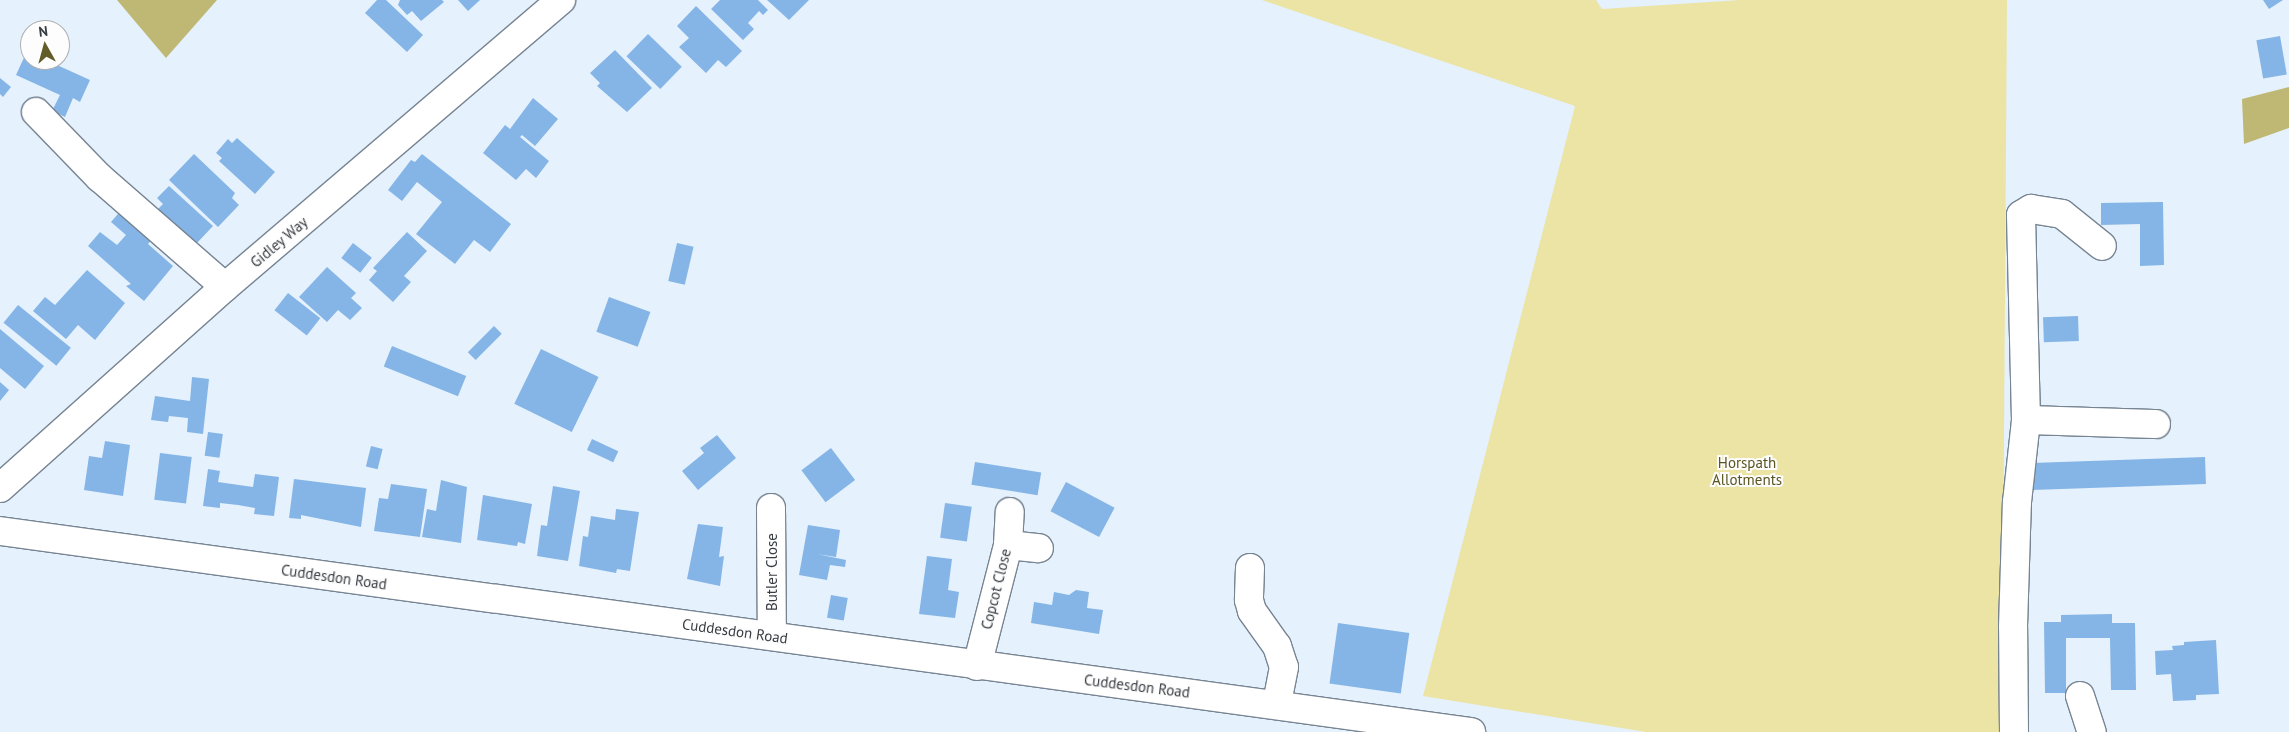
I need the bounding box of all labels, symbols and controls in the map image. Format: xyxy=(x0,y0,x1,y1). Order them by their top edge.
north arrow xyxy=(20,20,70,70)
text: N xyxy=(38,22,49,41)
street label: Gidley Way xyxy=(246,213,312,271)
park label: Horspath Allotments xyxy=(1712,453,1782,488)
street label: Butler Close xyxy=(763,533,781,611)
street label: Copcot Close xyxy=(977,547,1015,631)
street label: Cuddesdon Road xyxy=(280,561,388,593)
street label: Cuddesdon Road xyxy=(681,615,789,647)
street label: Cuddesdon Road xyxy=(1083,671,1191,701)

